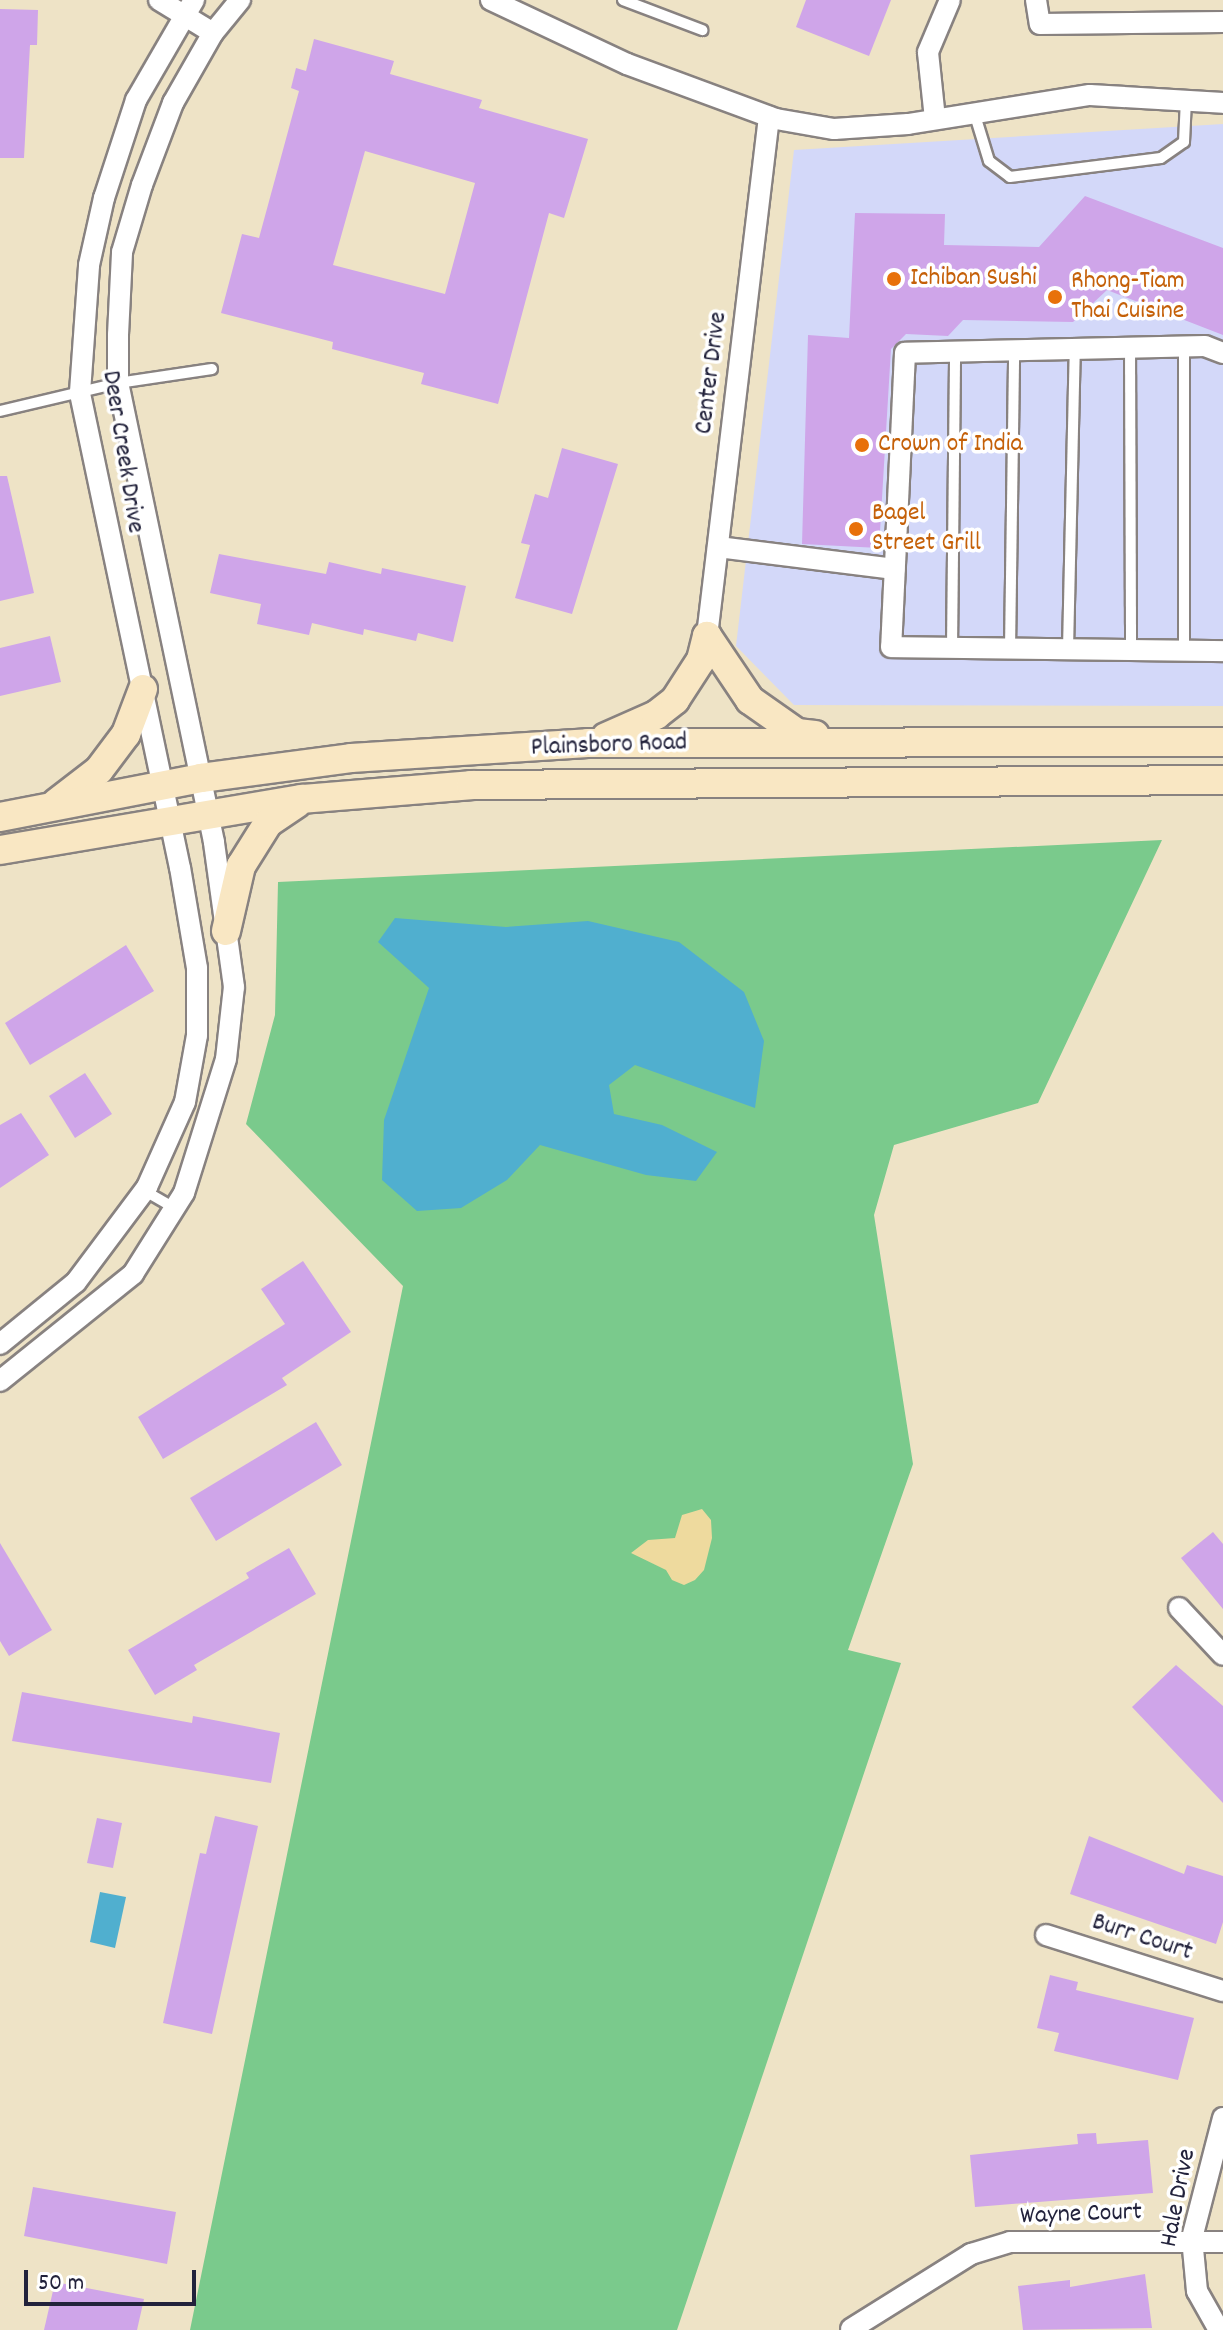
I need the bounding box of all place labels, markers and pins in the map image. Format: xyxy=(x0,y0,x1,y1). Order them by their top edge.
place label: Ichiban Sushi xyxy=(910,263,1037,295)
place label: Rhong-Tiam Thai Cuisine xyxy=(1071,266,1185,328)
marker: Ichiban Sushi xyxy=(885,270,903,288)
marker: Rhong-Tiam Thai Cuisine xyxy=(1046,288,1064,306)
place label: Crown of India xyxy=(878,429,1023,461)
marker: Crown of India xyxy=(853,436,871,454)
place label: Bagel Street Grill xyxy=(872,498,981,560)
marker: Bagel Street Grill xyxy=(847,520,865,538)

